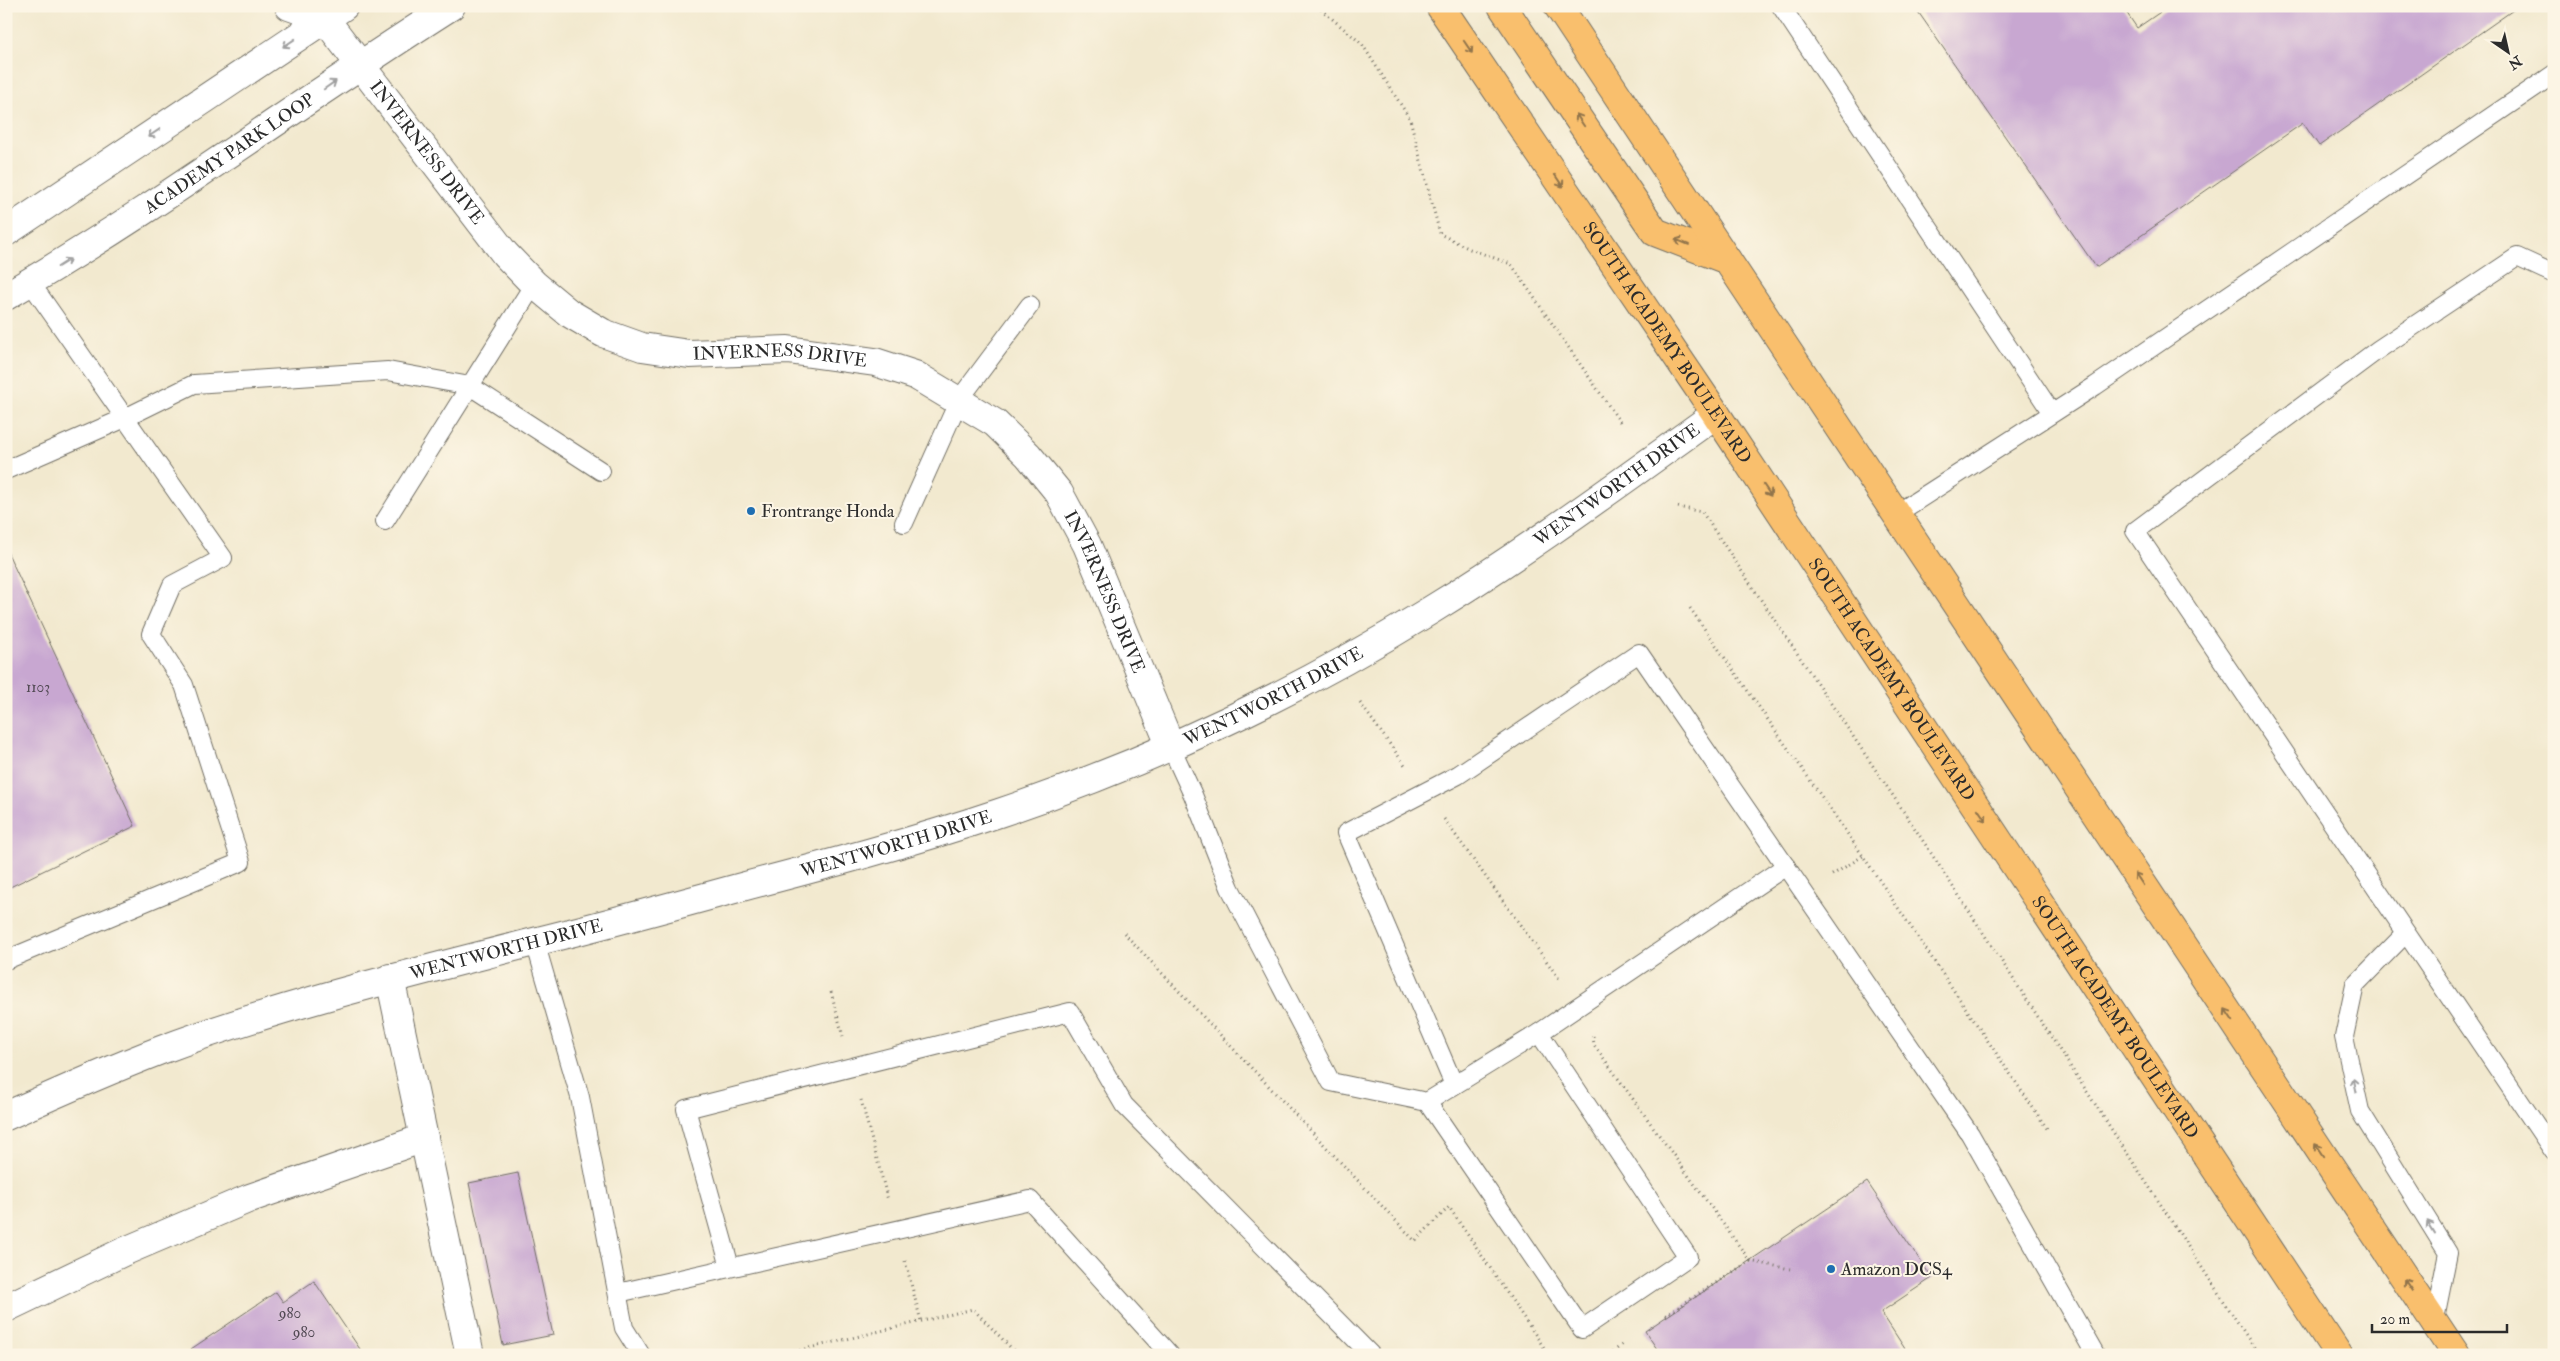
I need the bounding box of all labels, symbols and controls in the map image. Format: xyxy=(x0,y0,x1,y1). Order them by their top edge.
north arrow xyxy=(2482,28,2532,78)
one-way arrow xyxy=(282,38,296,48)
one-way arrow xyxy=(1463,39,1473,53)
text: N xyxy=(2505,51,2526,73)
street label: INVERNESS DRIVE xyxy=(365,76,489,229)
one-way arrow xyxy=(322,80,336,90)
street label: ACADEMY PARK LOOP xyxy=(139,88,319,219)
one-way arrow xyxy=(1575,114,1585,128)
one-way arrow xyxy=(147,129,161,139)
one-way arrow xyxy=(1554,174,1564,188)
street label: SOUTH ACADEMY BOULEVARD xyxy=(1578,217,1757,468)
one-way arrow xyxy=(1674,237,1690,246)
one-way arrow xyxy=(56,258,70,268)
street label: INVERNESS DRIVE xyxy=(692,338,869,372)
street label: WENTWORTH DRIVE xyxy=(1528,418,1704,552)
one-way arrow xyxy=(1762,483,1772,497)
place label: Frontrange Honda xyxy=(761,500,895,523)
marker: Frontrange Honda xyxy=(745,505,757,517)
street label: INVERNESS DRIVE xyxy=(1059,506,1150,676)
street label: SOUTH ACADEMY BOULEVARD xyxy=(1803,554,1980,805)
street label: WENTWORTH DRIVE xyxy=(1179,641,1367,751)
house number: 1103 xyxy=(26,678,50,697)
street label: WENTWORTH DRIVE xyxy=(797,805,995,883)
one-way arrow xyxy=(1977,808,1987,822)
one-way arrow xyxy=(2134,873,2144,887)
street label: SOUTH ACADEMY BOULEVARD xyxy=(2027,891,2204,1143)
street label: WENTWORTH DRIVE xyxy=(406,914,605,985)
one-way arrow xyxy=(2224,1008,2234,1022)
one-way arrow xyxy=(2350,1078,2359,1094)
one-way arrow xyxy=(2314,1143,2324,1157)
one-way arrow xyxy=(2426,1221,2436,1235)
place label: Amazon DCS4 xyxy=(1840,1258,1953,1281)
marker: Amazon DCS4 xyxy=(1825,1263,1837,1275)
one-way arrow xyxy=(2404,1278,2415,1292)
scale bar xyxy=(2372,1301,2508,1333)
house number: 980 xyxy=(278,1304,301,1323)
text: 20 m xyxy=(2380,1310,2410,1329)
house number: 980 xyxy=(292,1323,315,1342)

